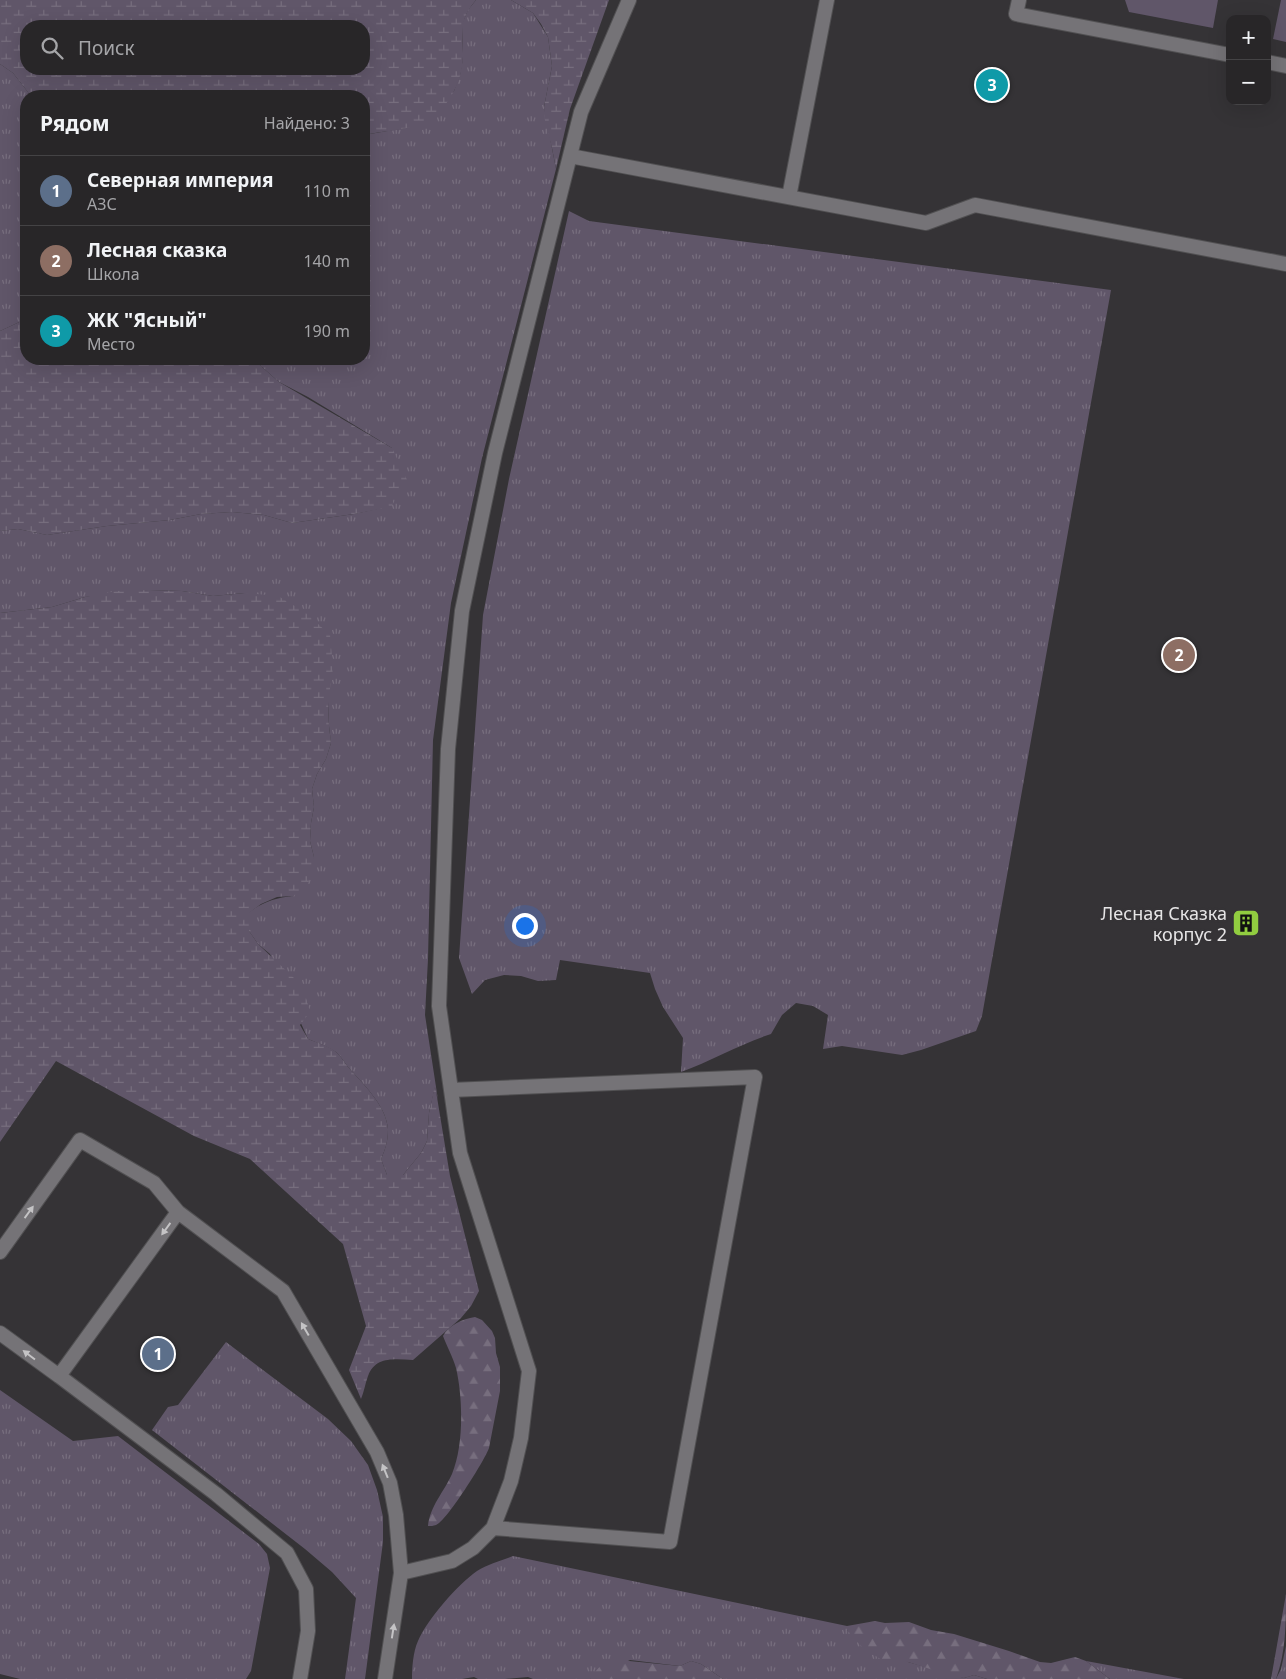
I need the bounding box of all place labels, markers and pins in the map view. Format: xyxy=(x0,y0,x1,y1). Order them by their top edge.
pin: 3 xyxy=(976,66,1008,104)
pin: 2 xyxy=(1163,636,1195,674)
place label: Лесная Сказка корпус 2 xyxy=(1101,901,1227,946)
building icon: Лесная Сказка корпус 2 xyxy=(1231,908,1261,938)
pin: 1 xyxy=(142,1335,174,1373)

